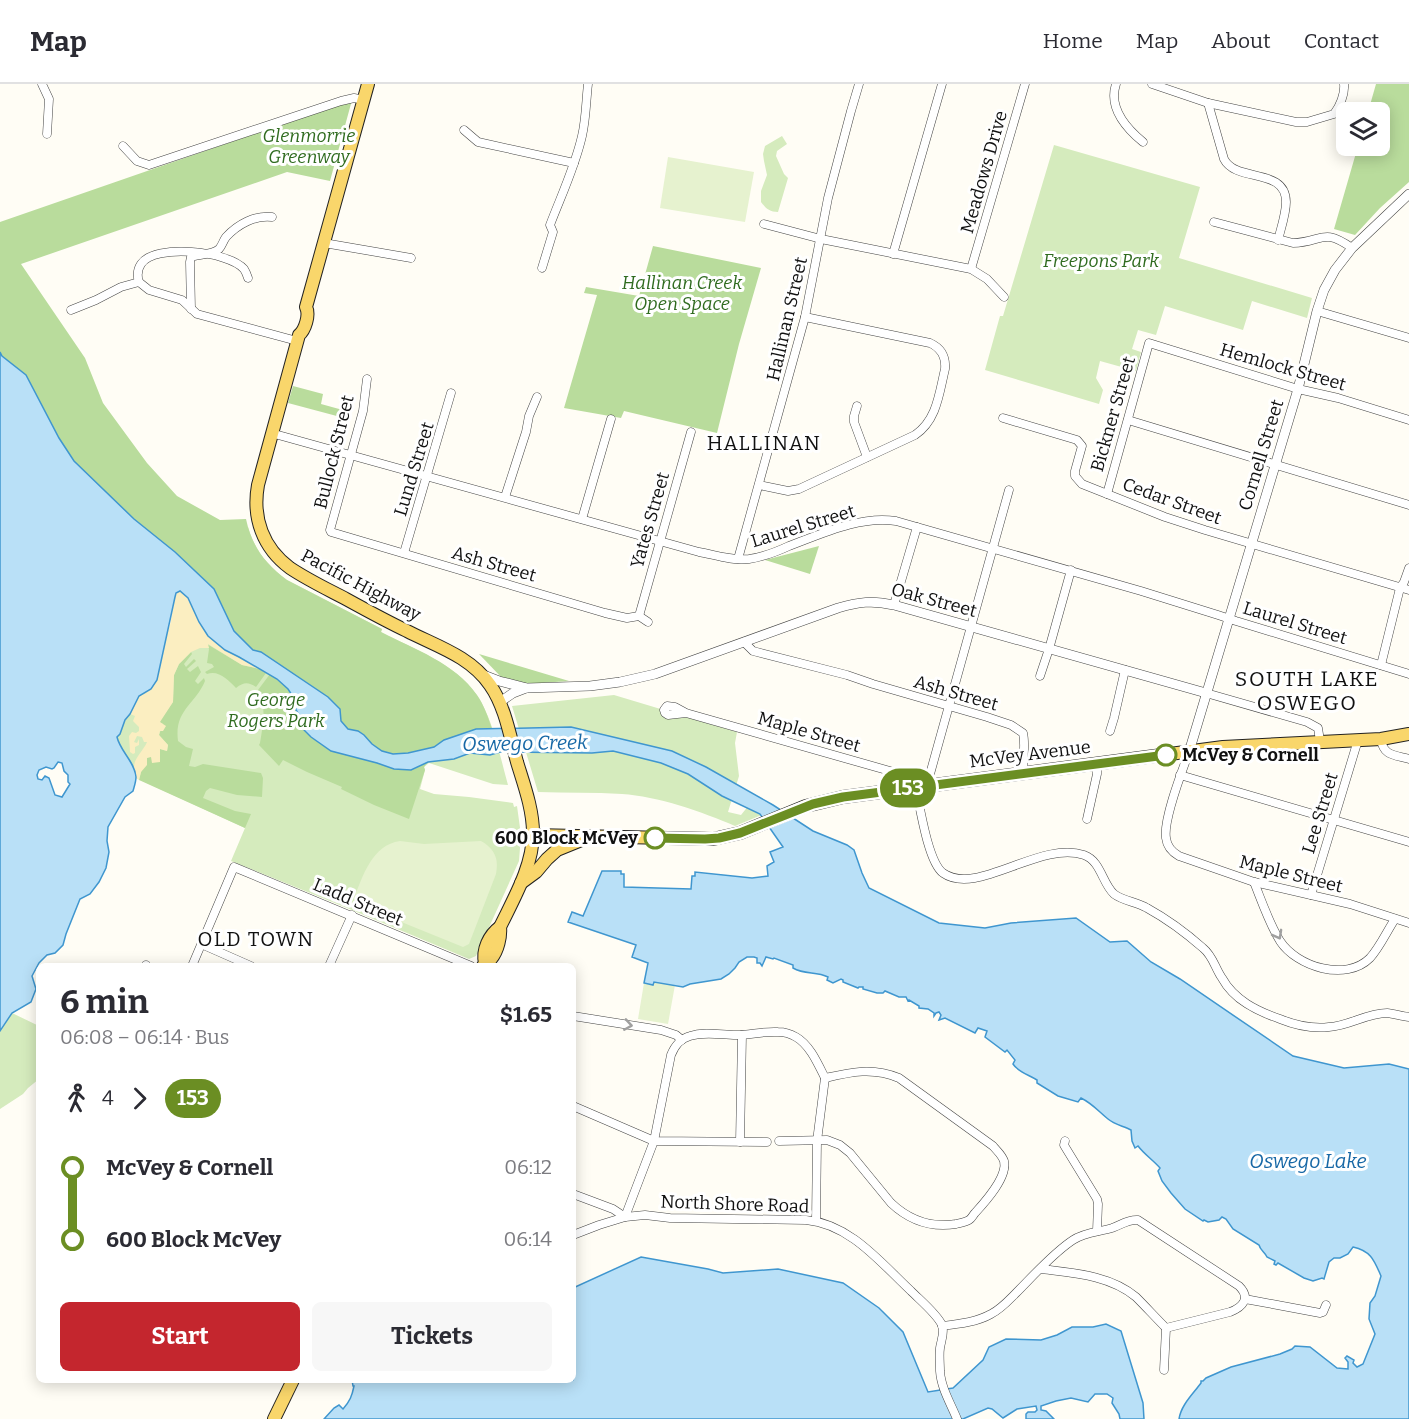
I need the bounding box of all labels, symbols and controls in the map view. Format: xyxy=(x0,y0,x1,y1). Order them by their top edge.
text: Map xyxy=(30,25,87,58)
text: Home xyxy=(1043,28,1103,54)
text: Map xyxy=(1136,28,1178,54)
text: About xyxy=(1211,28,1271,54)
text: Contact xyxy=(1304,28,1379,54)
map controls xyxy=(1336,102,1390,156)
button: layers xyxy=(1336,102,1390,156)
street label: Meadows Drive xyxy=(956,108,1012,236)
park label: Glenmorrie Greenway xyxy=(263,125,355,168)
park label: Freepons Park xyxy=(1043,250,1159,272)
street label: Hallinan Street xyxy=(762,254,812,383)
park label: Hallinan Creek Open Space xyxy=(622,272,742,315)
street label: Hemlock Street xyxy=(1217,338,1349,396)
street label: Bickner Street xyxy=(1086,353,1140,474)
street label: Bullock Street xyxy=(309,392,359,511)
street label: Cornell Street xyxy=(1234,396,1289,513)
street label: Lund Street xyxy=(389,419,439,519)
district label: HALLINAN xyxy=(707,431,821,455)
street label: Yates Street xyxy=(626,469,674,571)
street label: Cedar Street xyxy=(1120,473,1225,529)
street label: Laurel Street xyxy=(748,500,858,552)
street label: Ash Street xyxy=(449,541,539,587)
street label: Pacific Highway xyxy=(297,544,425,626)
street label: Oak Street xyxy=(889,578,980,622)
street label: Laurel Street xyxy=(1240,597,1350,649)
district label: SOUTH LAKE OSWEGO xyxy=(1235,666,1379,716)
street label: Ash Street xyxy=(911,670,1001,716)
park label: George Rogers Park xyxy=(227,689,325,732)
street label: Maple Street xyxy=(755,707,863,757)
water label: Oswego Creek xyxy=(462,730,588,756)
street label: McVey Avenue xyxy=(968,736,1092,772)
marker: McVey & Cornell xyxy=(1155,744,1177,766)
place label: McVey & Cornell xyxy=(1182,744,1319,766)
line badge: 153 xyxy=(874,768,942,808)
street label: Lee Street xyxy=(1297,769,1343,856)
text: 153 xyxy=(892,775,924,801)
place label: 600 Block McVey xyxy=(495,827,639,849)
marker: 600 Block McVey xyxy=(644,827,666,849)
street label: Maple Street xyxy=(1237,851,1345,898)
street label: Ladd Street xyxy=(310,873,407,931)
district label: OLD TOWN xyxy=(197,927,315,951)
one-way arrow xyxy=(1271,929,1282,940)
text: 6 min xyxy=(60,982,149,1022)
text: $1.65 xyxy=(500,1001,552,1028)
one-way arrow xyxy=(624,1018,633,1030)
text: 06:08 – 06:14 · Bus xyxy=(60,1025,229,1049)
icon: walk xyxy=(60,1082,93,1115)
icon: forward xyxy=(123,1082,156,1115)
text: 153 xyxy=(177,1085,209,1111)
text: 4 xyxy=(102,1086,114,1110)
water label: Oswego Lake xyxy=(1249,1149,1367,1173)
text: McVey & Cornell xyxy=(106,1154,273,1181)
text: 06:12 xyxy=(504,1155,552,1179)
street label: North Shore Road xyxy=(660,1190,810,1218)
text: 600 Block McVey xyxy=(106,1226,281,1253)
text: 06:14 xyxy=(503,1227,552,1251)
button: Start xyxy=(60,1302,300,1371)
button: Tickets xyxy=(312,1302,552,1371)

